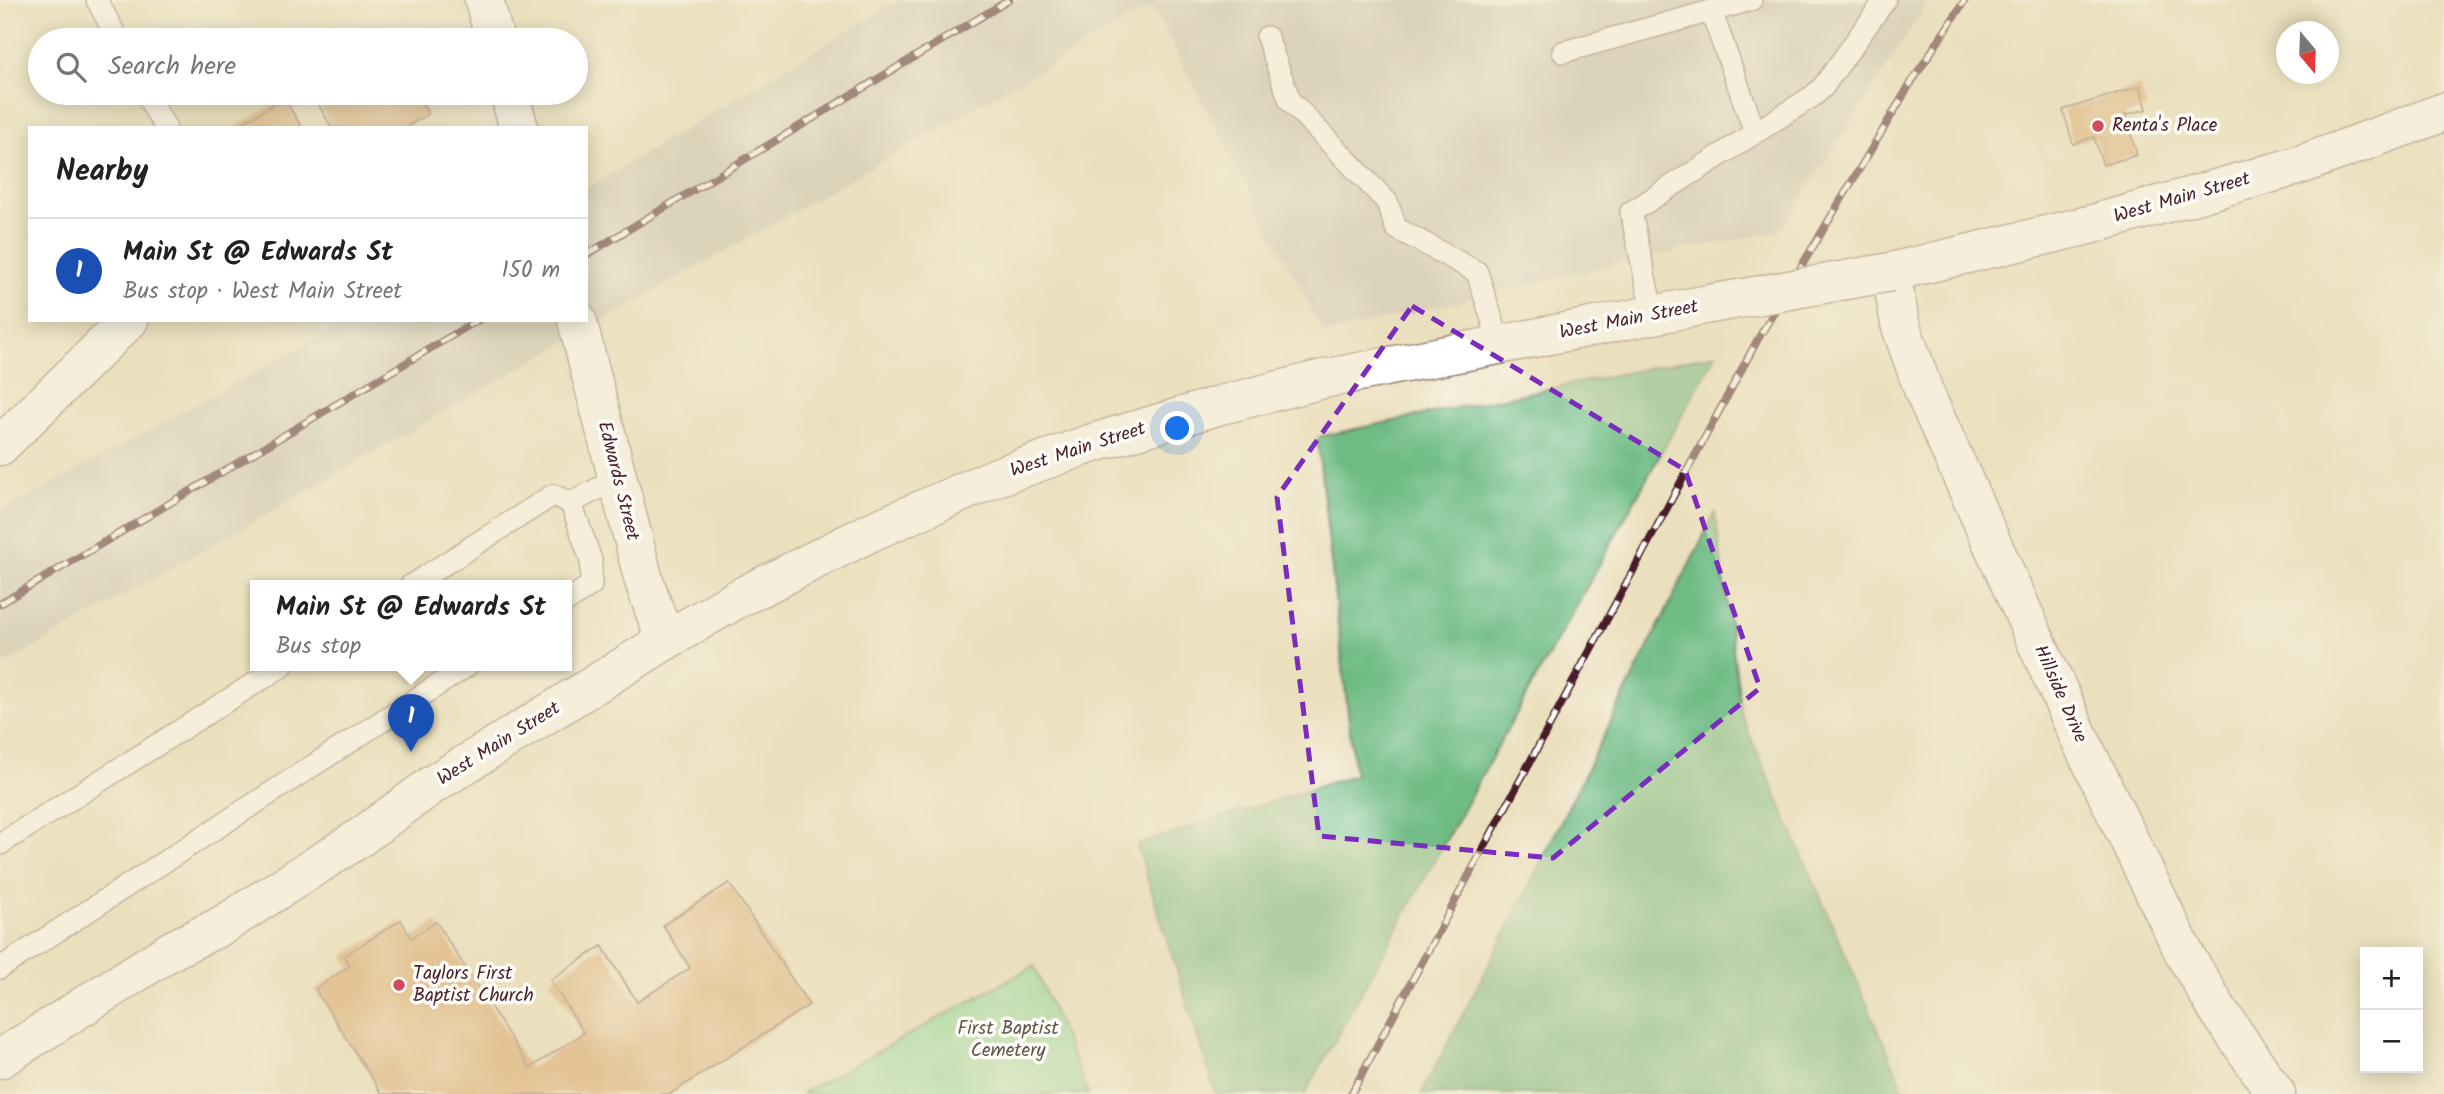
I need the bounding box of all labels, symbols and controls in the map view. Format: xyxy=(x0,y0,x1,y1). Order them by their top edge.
north arrow xyxy=(2276,21,2339,84)
search box xyxy=(28,28,588,105)
text: Search here xyxy=(108,46,236,88)
icon: search xyxy=(52,48,90,86)
place label: Renta's Place xyxy=(2112,111,2218,141)
marker: Renta's Place xyxy=(2090,118,2106,134)
text: Nearby xyxy=(56,148,148,196)
street label: West Main Street xyxy=(2110,164,2254,232)
text: Main St @ Edwards St xyxy=(123,232,393,274)
text: 1 xyxy=(76,253,82,289)
text: 150 m xyxy=(501,253,560,289)
text: Bus stop · West Main Street xyxy=(123,274,402,310)
street label: West Main Street xyxy=(1557,292,1702,348)
your location xyxy=(1160,411,1194,445)
street label: West Main Street xyxy=(1006,414,1150,486)
street label: Edwards Street xyxy=(589,418,647,544)
popup xyxy=(250,580,572,671)
text: Main St @ Edwards St xyxy=(276,587,546,629)
text: Bus stop xyxy=(276,629,361,665)
street label: Hillside Drive xyxy=(2025,640,2095,748)
pin: 1 xyxy=(388,694,434,752)
street label: West Main Street xyxy=(431,694,567,794)
map controls xyxy=(2360,947,2423,1073)
button: + xyxy=(2360,947,2423,1010)
place label: Taylors First Baptist Church xyxy=(413,959,534,1011)
marker: Taylors First Baptist Church xyxy=(391,977,407,993)
button: − xyxy=(2360,1010,2423,1073)
park label: First Baptist Cemetery xyxy=(957,1014,1059,1066)

